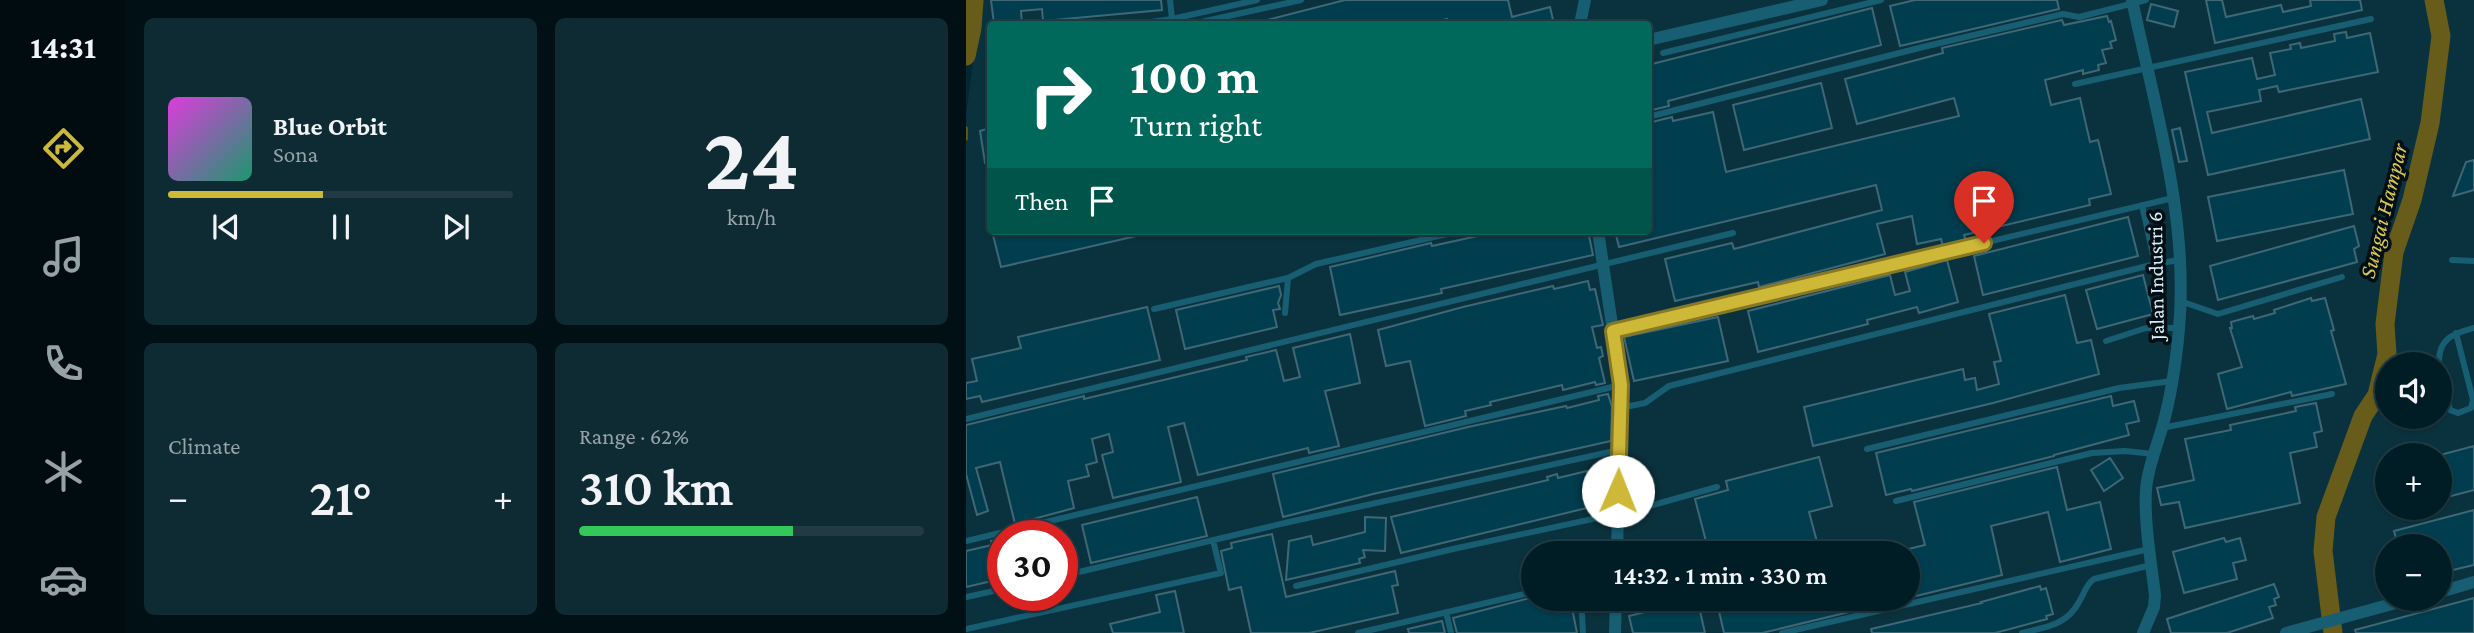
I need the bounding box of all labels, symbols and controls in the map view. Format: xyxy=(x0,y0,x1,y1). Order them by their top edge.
text: 14:31 xyxy=(30,29,96,65)
icon: right xyxy=(1015,49,1106,140)
text: 100 m xyxy=(1130,49,1259,104)
text: 24 xyxy=(704,107,799,209)
text: Turn right xyxy=(1130,107,1262,143)
text: Blue Orbit xyxy=(273,112,387,141)
icon: directions xyxy=(39,124,88,173)
water label: Sungai Hampar xyxy=(2354,140,2413,281)
text: Sona xyxy=(273,141,318,167)
pin xyxy=(1954,171,2014,243)
icon: arrive xyxy=(1083,182,1121,220)
icon: arrive xyxy=(1965,182,2003,220)
text: Then xyxy=(1015,187,1069,216)
text: km/h xyxy=(727,204,776,230)
icon: previous xyxy=(207,208,245,246)
icon: pause xyxy=(322,208,360,246)
icon: next xyxy=(437,208,475,246)
street label: Jalan Industri 6 xyxy=(2143,211,2169,343)
icon: music xyxy=(39,232,88,281)
icon: phone xyxy=(39,339,88,388)
map controls xyxy=(2375,352,2452,611)
button: sound xyxy=(2375,352,2452,429)
text: Range · 62% xyxy=(579,423,689,449)
text: Climate xyxy=(168,433,240,459)
button: + xyxy=(2375,443,2452,520)
icon: climate xyxy=(39,447,88,496)
position arrow xyxy=(1581,454,1655,528)
text: 310 km xyxy=(579,458,734,516)
text: 21° xyxy=(309,468,372,526)
text: − xyxy=(168,476,188,518)
text: + xyxy=(493,476,513,518)
speed limit sign: 30 xyxy=(987,520,1078,611)
button: − xyxy=(2375,534,2452,611)
icon: car xyxy=(39,555,88,604)
text: 14:32 · 1 min · 330 m xyxy=(1614,561,1827,590)

